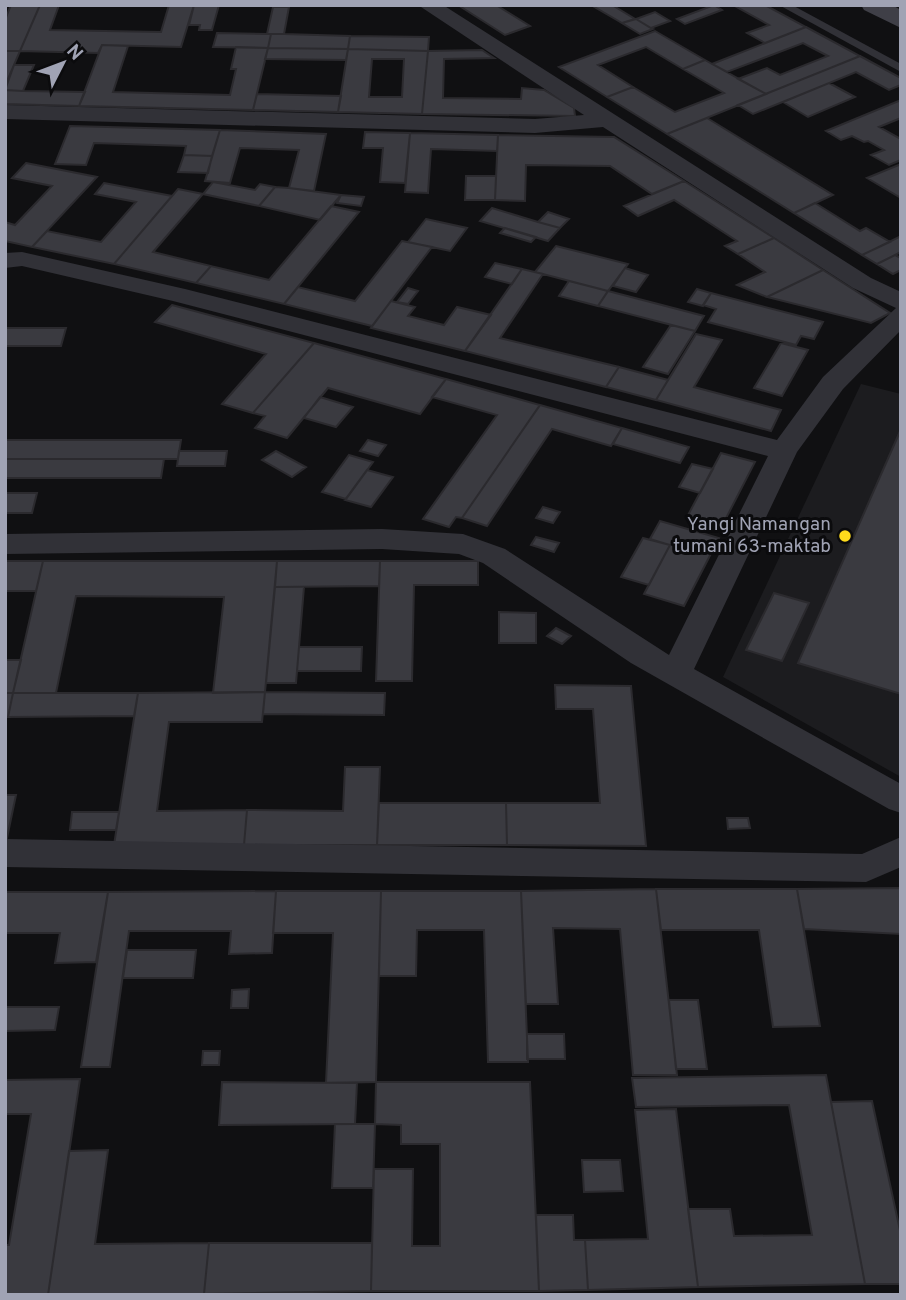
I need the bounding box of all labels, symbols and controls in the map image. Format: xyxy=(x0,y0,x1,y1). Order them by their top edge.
north arrow xyxy=(28,28,98,98)
text: N xyxy=(61,40,88,66)
place label: Yangi Namangan tumani 63-maktab xyxy=(673,513,831,559)
marker: Yangi Namangan tumani 63-maktab xyxy=(837,528,853,544)

